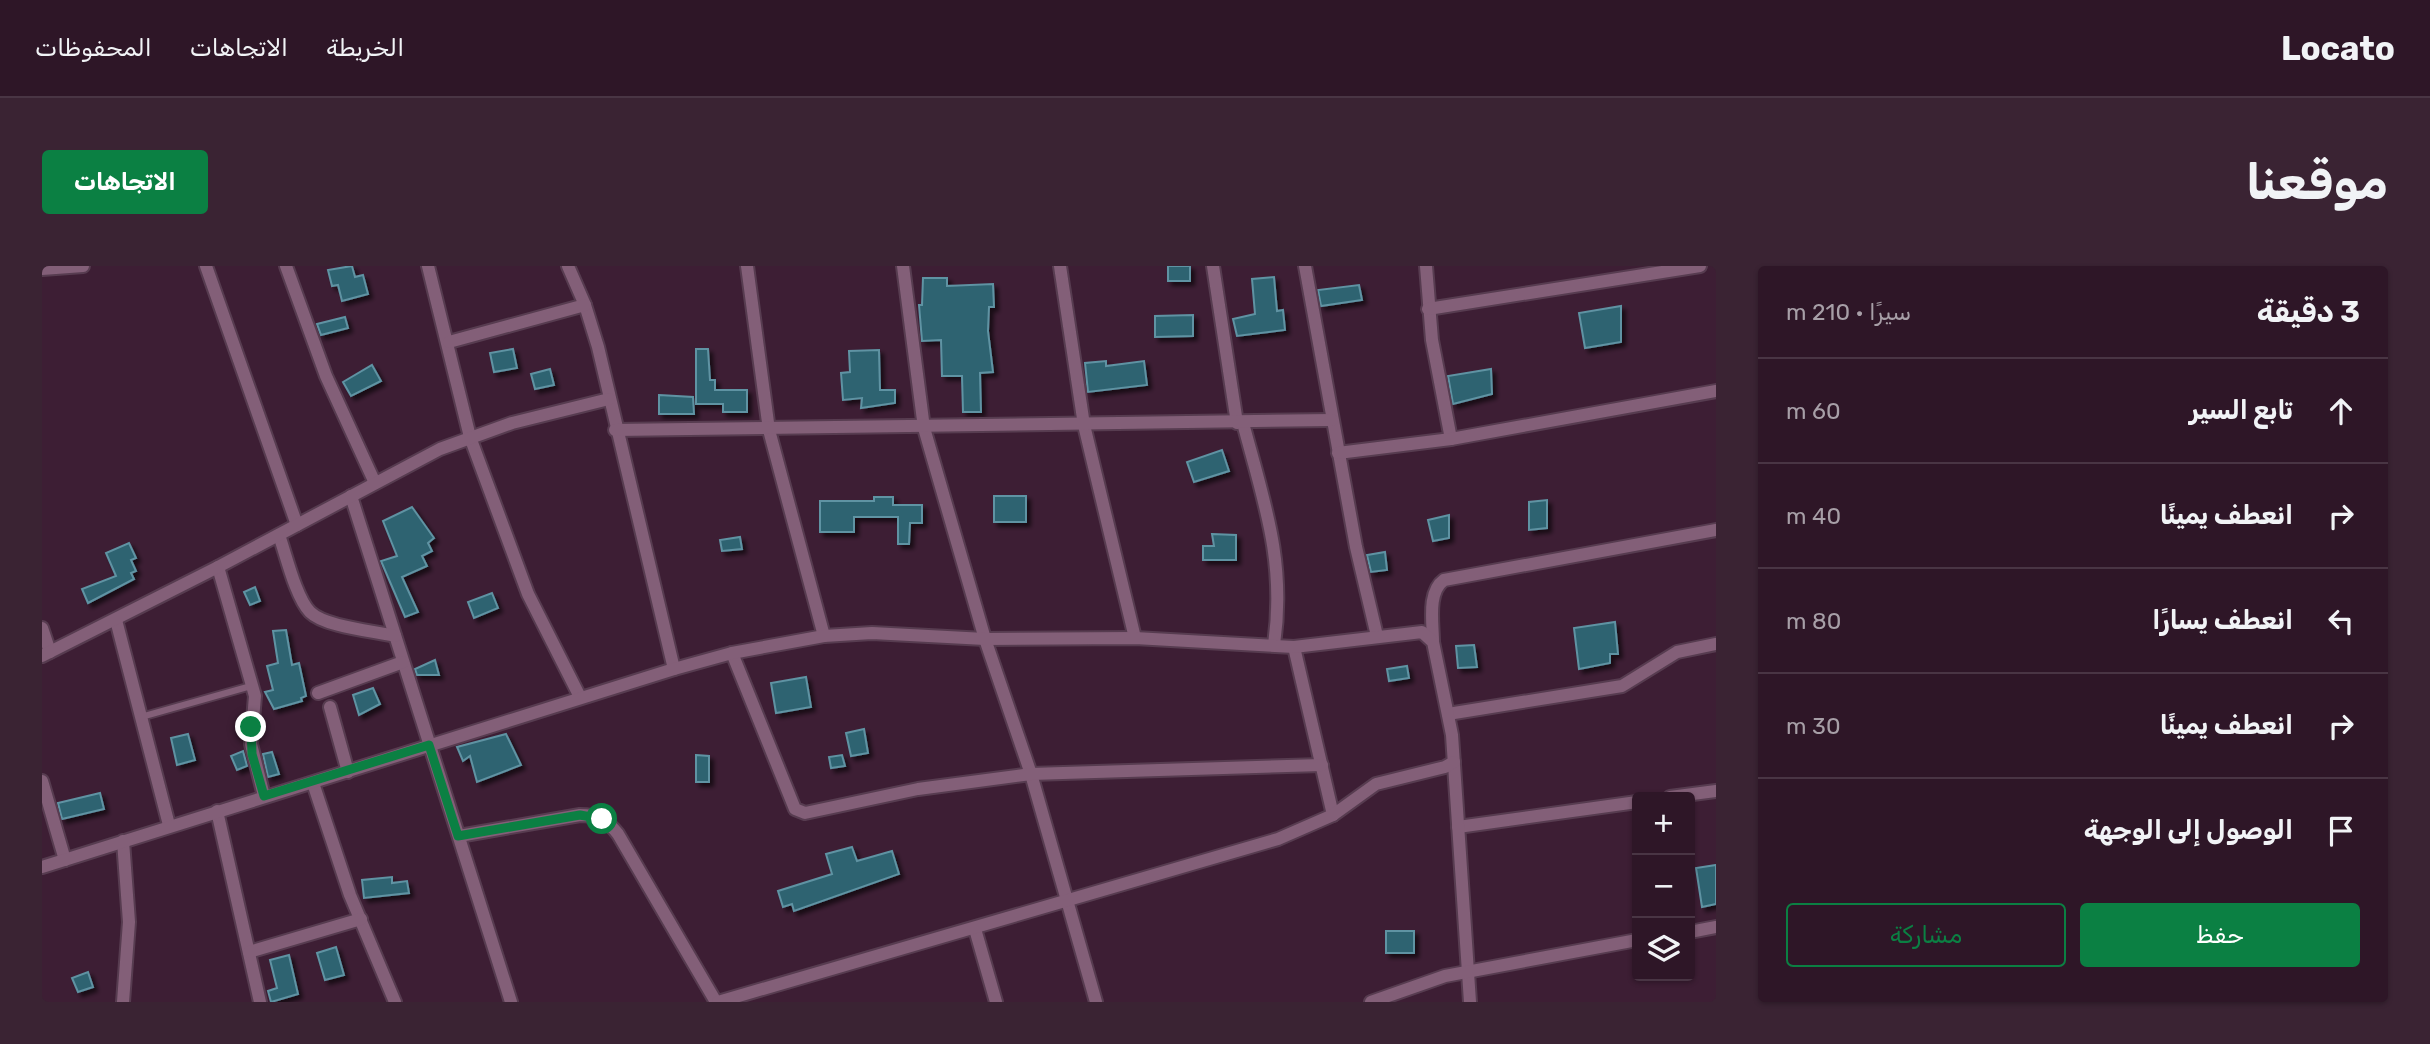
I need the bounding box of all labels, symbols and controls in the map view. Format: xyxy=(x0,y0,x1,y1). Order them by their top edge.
text: Locato xyxy=(2281,29,2395,68)
text: المحفوظات xyxy=(35,34,152,62)
text: الاتجاهات xyxy=(190,34,288,62)
text: الخريطة xyxy=(326,34,404,62)
button: الاتجاهات xyxy=(42,150,208,214)
text: موقعنا xyxy=(2246,153,2388,211)
text: 3 دقيقة xyxy=(2257,294,2360,330)
text: سيرًا · 210 m xyxy=(1786,298,1911,326)
icon: ahead xyxy=(2322,392,2360,430)
text: تابع السير xyxy=(2189,395,2293,426)
text: 60 m xyxy=(1786,397,1841,425)
icon: right xyxy=(2322,497,2360,535)
text: انعطف يمينًا xyxy=(2160,500,2293,531)
text: 40 m xyxy=(1786,502,1841,530)
icon: left xyxy=(2322,602,2360,640)
text: انعطف يسارًا xyxy=(2152,605,2293,636)
text: 80 m xyxy=(1786,607,1841,635)
icon: right xyxy=(2322,707,2360,745)
text: انعطف يمينًا xyxy=(2160,710,2293,741)
route end xyxy=(235,711,266,742)
text: 30 m xyxy=(1786,712,1841,740)
map controls xyxy=(1632,792,1695,981)
button: + xyxy=(1632,792,1695,855)
route start xyxy=(586,803,617,834)
icon: arrive xyxy=(2322,812,2360,850)
text: الوصول إلى الوجهة xyxy=(2084,815,2293,846)
button: − xyxy=(1632,855,1695,918)
button: مشاركة xyxy=(1786,903,2066,967)
button: حفظ xyxy=(2080,903,2360,967)
button: layers xyxy=(1632,918,1695,981)

